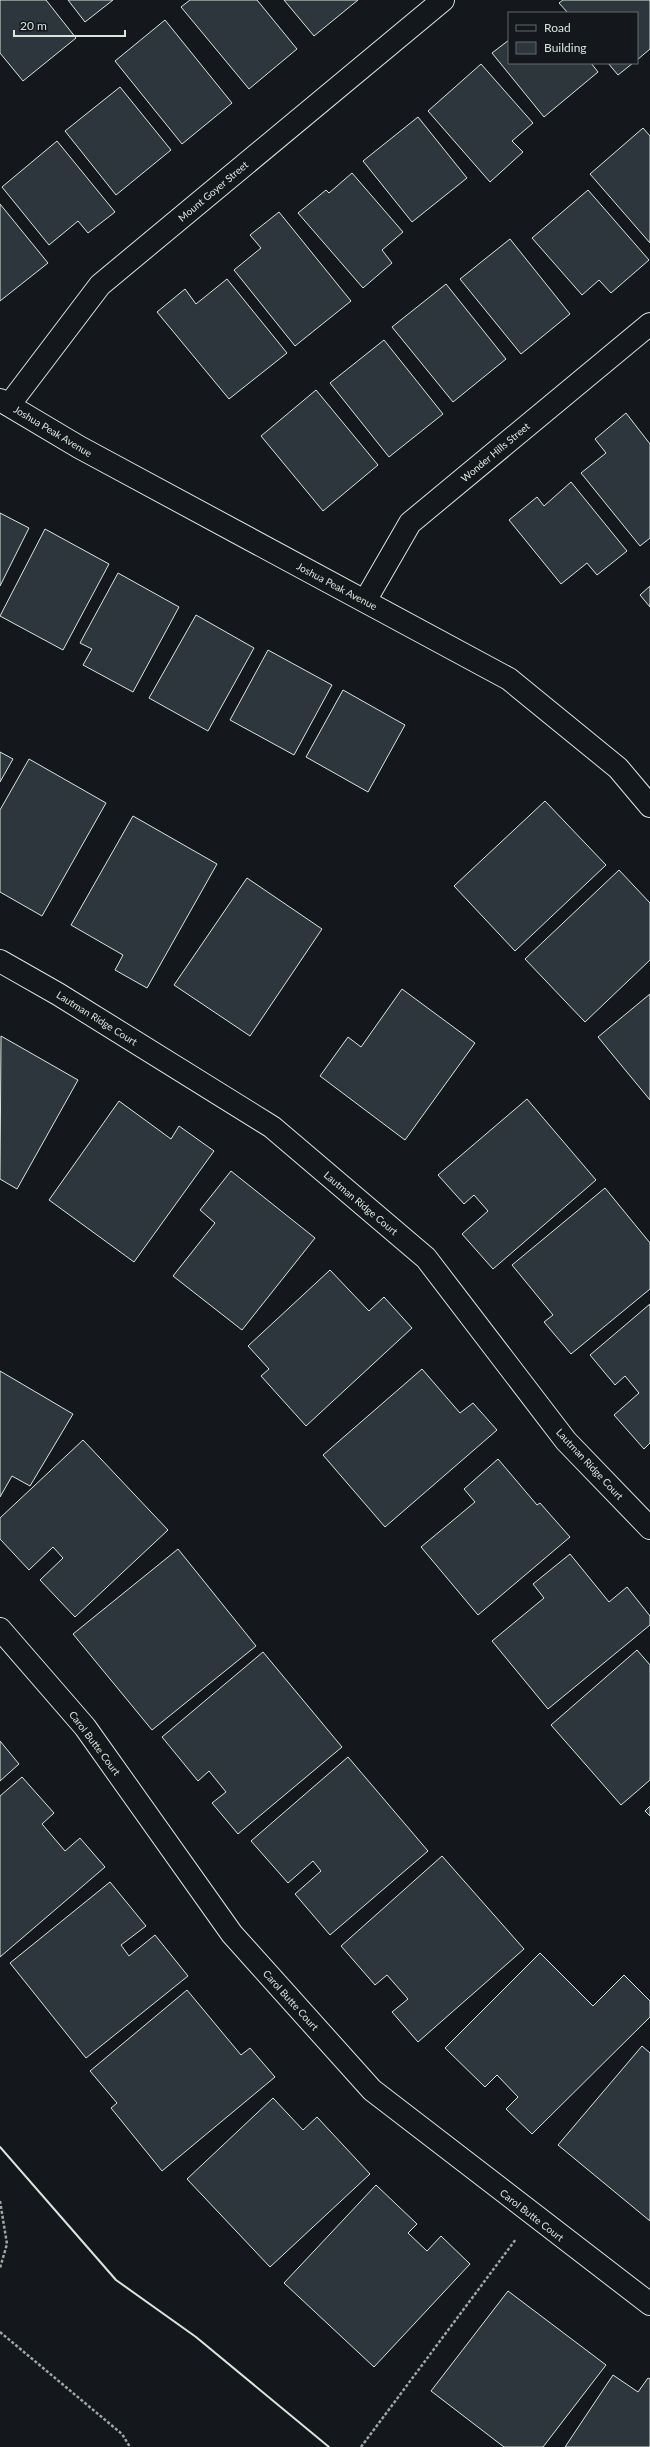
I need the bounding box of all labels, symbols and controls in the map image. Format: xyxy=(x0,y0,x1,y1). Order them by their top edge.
scale bar xyxy=(14,12,125,38)
legend xyxy=(508,12,638,64)
text: 20 m xyxy=(20,18,47,33)
text: Road xyxy=(544,20,571,35)
text: Building xyxy=(544,40,587,55)
street label: Mount Goyer Street xyxy=(176,158,251,224)
street label: Joshua Peak Avenue xyxy=(12,403,94,459)
street label: Wonder Hills Street xyxy=(458,420,532,484)
street label: Joshua Peak Avenue xyxy=(295,560,379,612)
street label: Lautman Ridge Court xyxy=(54,988,140,1048)
street label: Lautman Ridge Court xyxy=(322,1169,401,1238)
street label: Lautman Ridge Court xyxy=(554,1426,626,1502)
street label: Carol Butte Court xyxy=(67,1709,123,1778)
street label: Carol Butte Court xyxy=(261,1967,322,2033)
street label: Carol Butte Court xyxy=(498,2186,566,2244)

